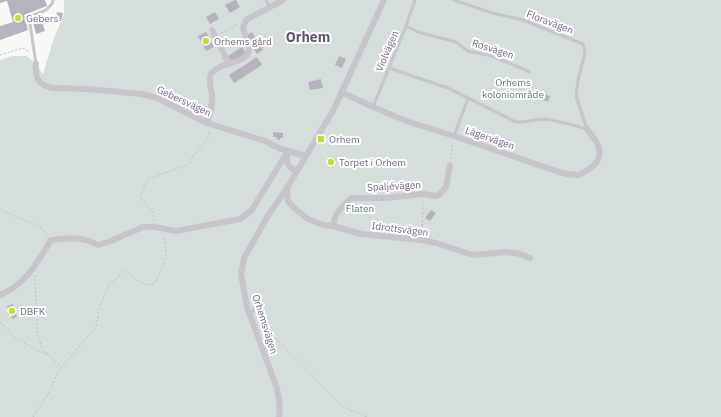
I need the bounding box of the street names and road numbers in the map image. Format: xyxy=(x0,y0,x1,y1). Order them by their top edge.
street label: Floravägen xyxy=(525,7,575,37)
street label: Violvägen xyxy=(373,28,401,74)
street label: Rosvägen xyxy=(470,36,516,62)
street label: Gebersvägen xyxy=(155,83,213,119)
street label: Lägervägen xyxy=(464,123,516,153)
street label: Spaljévägen xyxy=(367,178,421,194)
street label: Idrottsvägen xyxy=(371,219,429,239)
street label: Orhemsvägen xyxy=(249,293,281,355)

